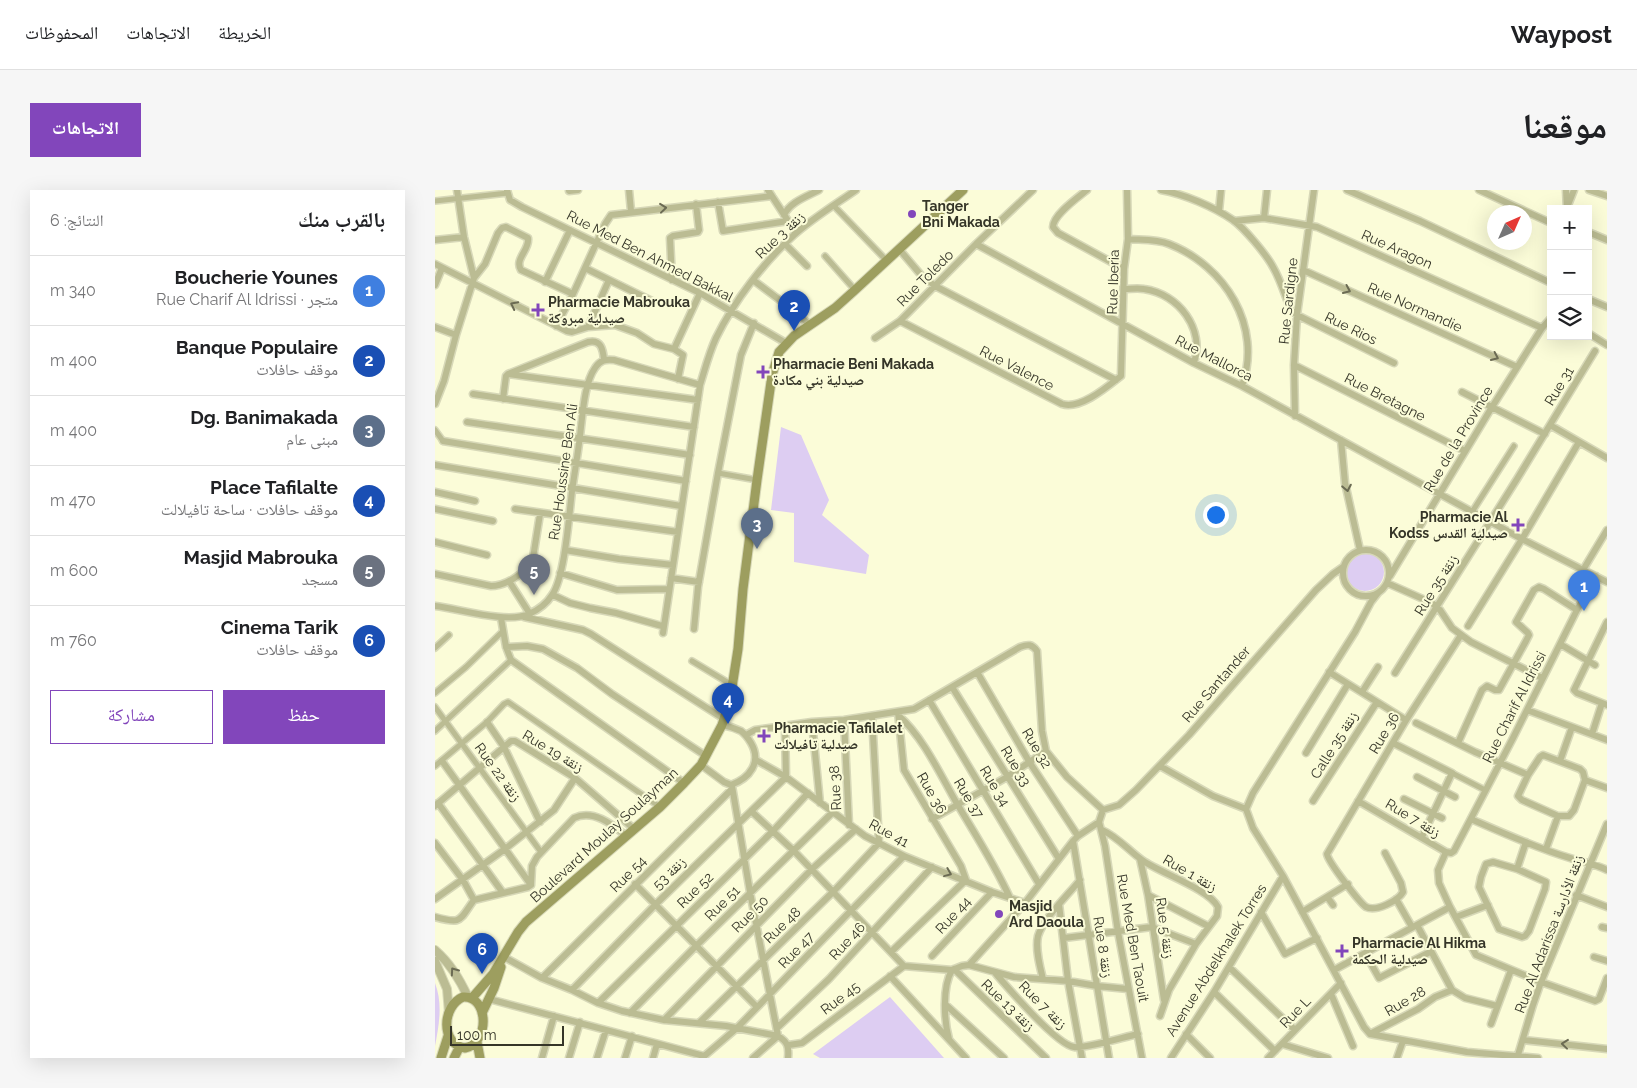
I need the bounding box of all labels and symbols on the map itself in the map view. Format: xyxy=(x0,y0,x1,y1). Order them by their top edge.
place label: Tanger Bni Makada xyxy=(922,198,1000,230)
one-way arrow xyxy=(659,203,667,214)
north arrow xyxy=(1487,205,1532,250)
street label: Rue Med Ben Ahmed Bakkal xyxy=(564,207,736,305)
street label: Rue 3 زنقة xyxy=(752,208,809,262)
marker: Tanger Bni Makada xyxy=(906,208,918,220)
street label: Rue Aragon xyxy=(1359,226,1435,272)
street label: Rue Toledo xyxy=(894,247,956,309)
street label: Rue Iberia xyxy=(1104,249,1122,315)
street label: Rue Sardigne xyxy=(1276,257,1300,345)
street label: Rue Normandie xyxy=(1365,279,1465,335)
one-way arrow xyxy=(1342,283,1351,294)
pin: 2 xyxy=(778,290,810,331)
place label: Pharmacie Mabrouka صيدلية مبروكة xyxy=(548,294,690,327)
one-way arrow xyxy=(510,301,519,311)
marker: Pharmacie Mabrouka صيدلية مبروكة xyxy=(532,304,544,316)
street label: Rue Rios xyxy=(1322,308,1380,348)
street label: Rue Mallorca xyxy=(1173,332,1255,384)
street label: Rue Valence xyxy=(977,342,1057,394)
one-way arrow xyxy=(1490,351,1499,361)
place label: Pharmacie Beni Makada صيدلية بني مكادة xyxy=(773,356,934,391)
street label: Rue 31 xyxy=(1541,364,1577,408)
marker: Pharmacie Beni Makada صيدلية بني مكادة xyxy=(757,366,769,378)
street label: Rue Bretagne xyxy=(1342,370,1428,424)
street label: Rue de la Province xyxy=(1420,383,1496,495)
street label: Rue Houssine Ben Ali xyxy=(545,403,581,541)
one-way arrow xyxy=(1341,484,1352,493)
your location xyxy=(1203,502,1229,528)
pin: 3 xyxy=(741,508,773,549)
place label: Pharmacie Al Kodss صيدلية القدس xyxy=(1389,509,1509,542)
marker: Pharmacie Al Kodss صيدلية القدس xyxy=(1512,519,1524,531)
street label: Rue 35 زنقة xyxy=(1411,552,1462,619)
pin: 5 xyxy=(518,554,550,595)
pin: 1 xyxy=(1568,570,1600,611)
street label: Rue Santander xyxy=(1179,643,1253,725)
street label: Rue Charif Al Idrissi xyxy=(1479,649,1549,765)
pin: 4 xyxy=(712,683,744,724)
street label: Calle 35 زنقة xyxy=(1307,708,1362,782)
street label: Rue 36 xyxy=(1366,710,1402,756)
place label: Pharmacie Tafilalet صيدلية تافيلالت xyxy=(774,720,903,752)
street label: Rue 32 xyxy=(1019,725,1055,771)
street label: Rue 19 زنقة xyxy=(519,727,586,776)
marker: Pharmacie Tafilalet صيدلية تافيلالت xyxy=(758,730,770,742)
street label: Rue 22 زنقة xyxy=(471,740,525,805)
street label: Rue 33 xyxy=(998,743,1034,789)
street label: Rue 34 xyxy=(977,763,1013,809)
street label: Boulevard Moulay Soulayman xyxy=(527,764,681,906)
street label: Rue 38 xyxy=(826,765,844,811)
street label: Rue 36 xyxy=(914,769,950,817)
street label: Rue 37 xyxy=(951,775,987,821)
street label: Rue 7 زنقة xyxy=(1382,795,1443,841)
street label: Rue 41 xyxy=(866,816,912,850)
street label: Rue 1 زنقة xyxy=(1160,851,1220,896)
street label: Rue 54 xyxy=(607,852,650,895)
street label: زنقة 53 xyxy=(649,853,690,893)
street label: Rue Al Adarissa زنقة الأدارسة xyxy=(1511,853,1588,1016)
one-way arrow xyxy=(943,867,952,877)
street label: Rue 52 xyxy=(674,869,716,911)
street label: Rue Med Ben Taouit xyxy=(1114,873,1152,1004)
street label: Avenue Abdelkhalek Torres xyxy=(1162,881,1270,1039)
street label: Rue 51 xyxy=(701,882,743,924)
street label: Rue 50 xyxy=(728,892,772,936)
street label: Rue 44 xyxy=(932,893,974,937)
street label: Rue 5 زنقة xyxy=(1152,897,1177,960)
place label: Masjid Ard Daoula xyxy=(1009,898,1084,930)
street label: Rue 48 xyxy=(760,904,804,946)
marker: Masjid Ard Daoula xyxy=(993,908,1005,920)
street label: Rue 8 زنقة xyxy=(1089,915,1116,979)
street label: Rue 46 xyxy=(826,919,868,963)
street label: Rue 47 xyxy=(775,928,817,971)
pin: 6 xyxy=(466,933,498,974)
place label: Pharmacie Al Hikma صيدلية الحكمة xyxy=(1352,935,1486,967)
marker: Pharmacie Al Hikma صيدلية الحكمة xyxy=(1336,945,1348,957)
one-way arrow xyxy=(451,967,460,977)
street label: Rue 13 زنقة xyxy=(978,976,1038,1035)
street label: Rue 45 xyxy=(817,978,863,1018)
street label: Rue 7 زنقة xyxy=(1015,978,1070,1033)
street label: Rue 28 xyxy=(1382,983,1428,1019)
street label: Rue L xyxy=(1276,993,1314,1031)
scale bar xyxy=(450,1023,564,1046)
one-way arrow xyxy=(1561,1039,1569,1050)

